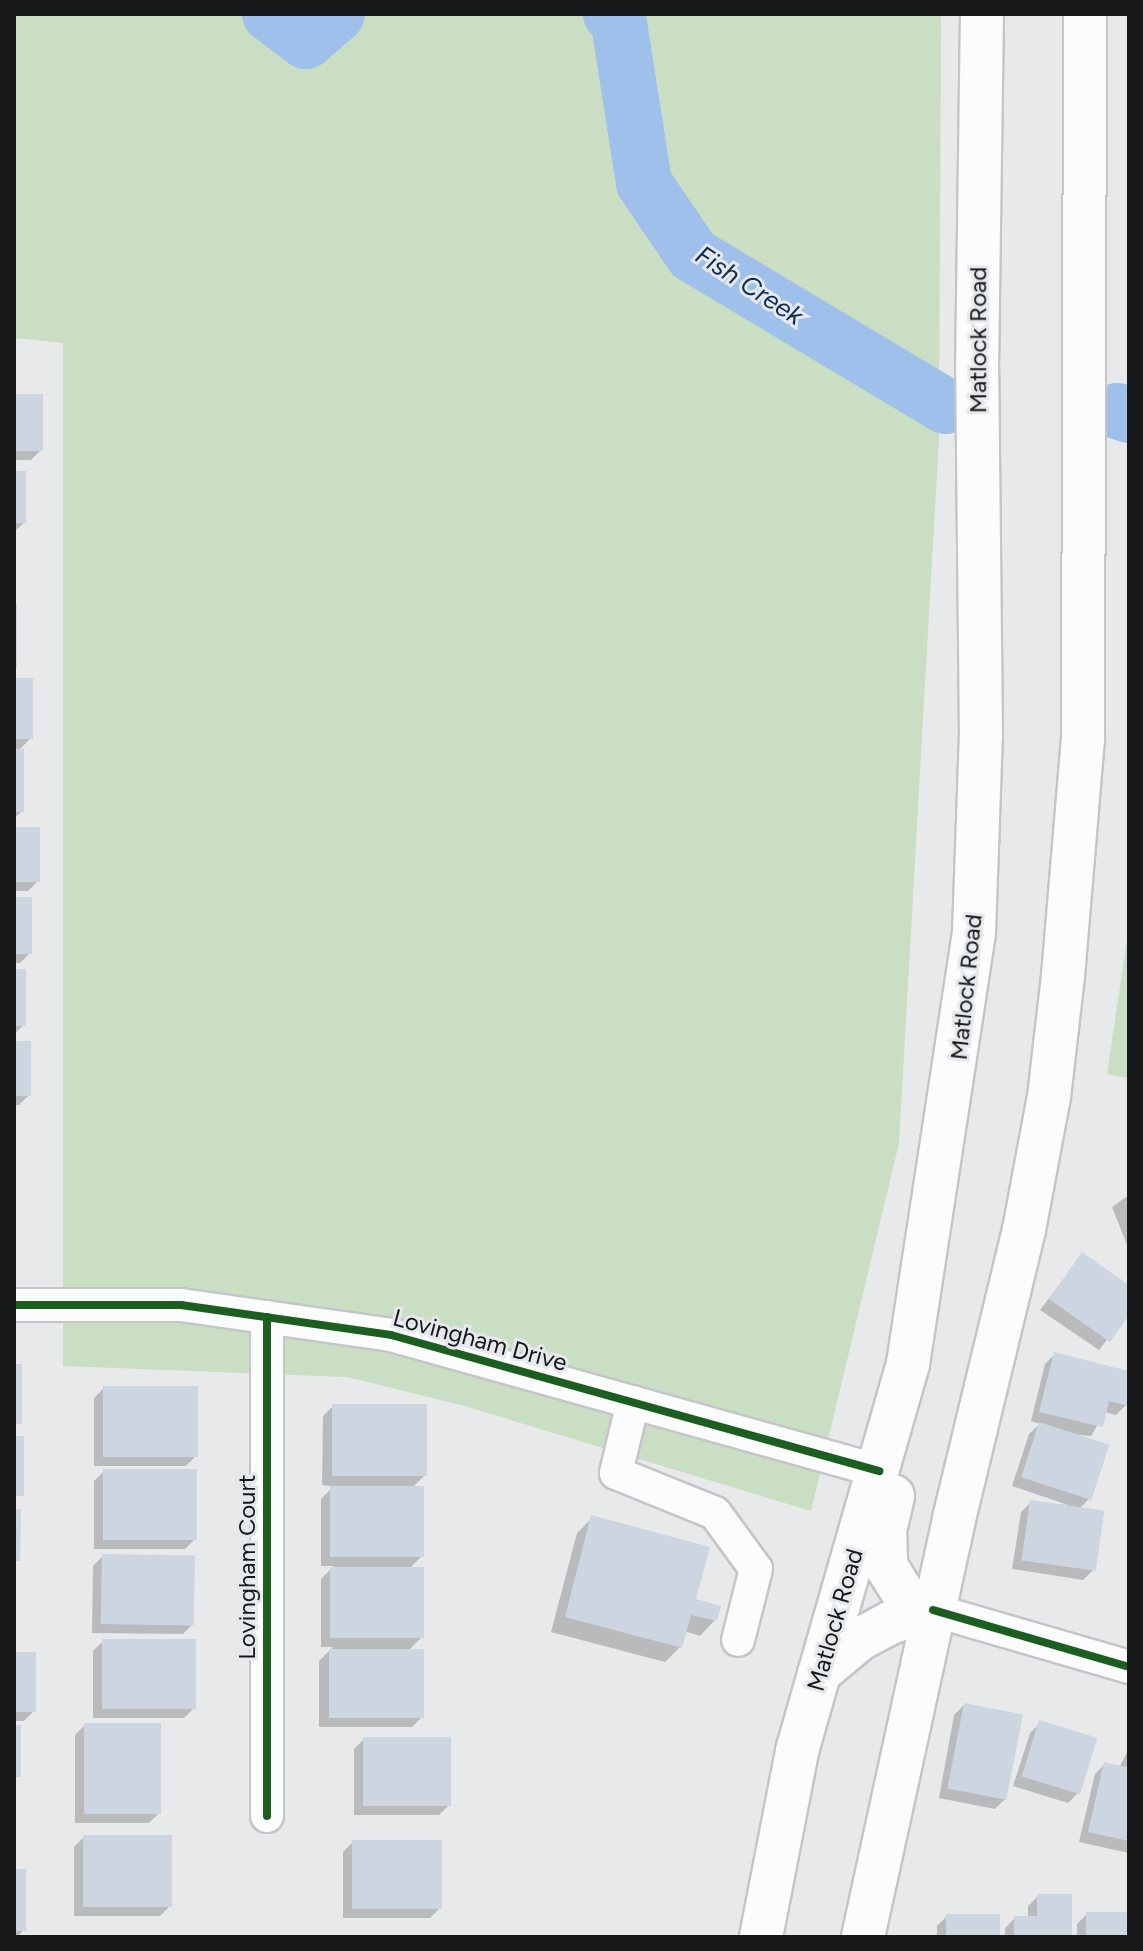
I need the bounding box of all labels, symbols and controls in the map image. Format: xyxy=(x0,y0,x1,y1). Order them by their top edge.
water label: Fish Creek xyxy=(689,240,809,332)
street label: Matlock Road xyxy=(964,267,992,413)
street label: Matlock Road xyxy=(944,913,988,1061)
street label: Lovingham Drive xyxy=(390,1303,570,1377)
street label: Lovingham Court xyxy=(233,1474,261,1660)
street label: Matlock Road xyxy=(801,1546,869,1694)

